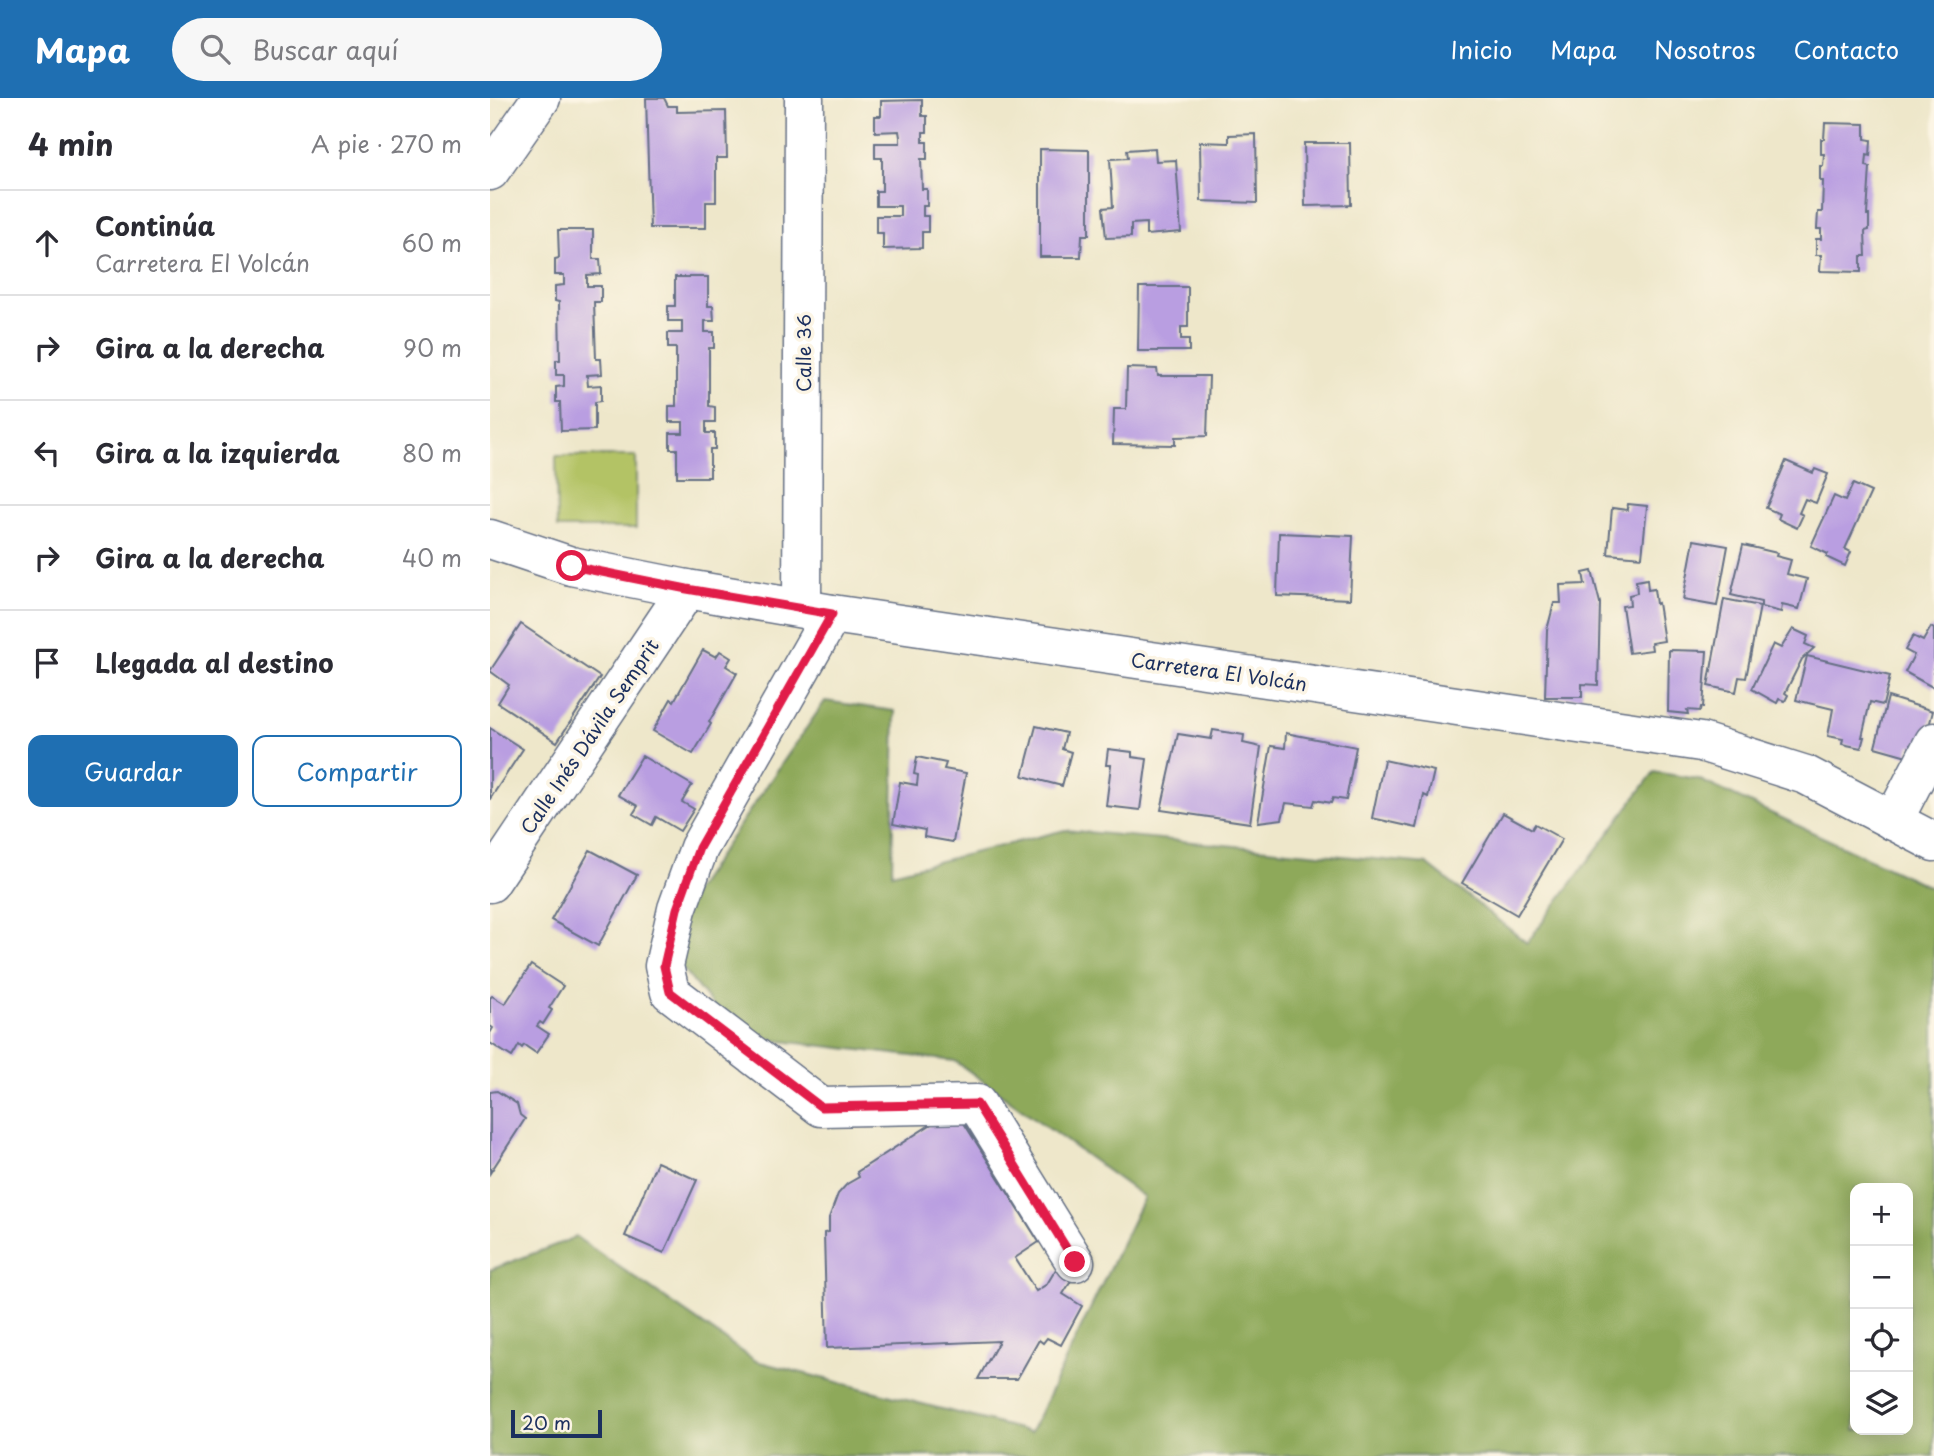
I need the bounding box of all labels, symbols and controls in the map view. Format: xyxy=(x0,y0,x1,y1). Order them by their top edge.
search box xyxy=(172,18,662,81)
text: Mapa xyxy=(35,24,130,74)
icon: search xyxy=(196,30,234,68)
text: Buscar aquí xyxy=(252,30,398,69)
text: Inicio xyxy=(1451,31,1512,67)
text: Mapa xyxy=(1550,31,1616,67)
text: Nosotros xyxy=(1654,31,1756,67)
text: Contacto xyxy=(1794,31,1899,67)
text: 4 min xyxy=(28,121,114,166)
text: A pie · 270 m xyxy=(311,126,462,161)
text: Continúa xyxy=(95,206,215,245)
icon: ahead xyxy=(28,224,66,262)
text: 60 m xyxy=(402,225,462,260)
text: Carretera El Volcán xyxy=(95,245,310,280)
street label: Calle 36 xyxy=(789,314,817,392)
text: Gira a la derecha xyxy=(95,328,325,367)
icon: right xyxy=(28,329,66,367)
text: 90 m xyxy=(403,330,462,365)
text: Gira a la izquierda xyxy=(95,433,340,472)
icon: left xyxy=(28,434,66,472)
text: 80 m xyxy=(402,435,462,470)
text: Gira a la derecha xyxy=(95,538,325,577)
icon: right xyxy=(28,539,66,577)
text: 40 m xyxy=(402,540,462,575)
route start xyxy=(556,550,587,581)
street label: Calle Inés Dávila Semprit xyxy=(513,633,665,839)
text: Llegada al destino xyxy=(95,643,334,682)
icon: arrive xyxy=(28,644,66,682)
street label: Carretera El Volcán xyxy=(1129,645,1309,697)
button: Guardar xyxy=(28,735,238,807)
button: Compartir xyxy=(252,735,462,807)
map controls xyxy=(1850,1183,1913,1435)
button: + xyxy=(1850,1183,1913,1246)
route end xyxy=(1059,1246,1090,1277)
button: − xyxy=(1850,1246,1913,1309)
button: locate xyxy=(1850,1309,1913,1372)
button: layers xyxy=(1850,1372,1913,1435)
scale bar xyxy=(511,1407,602,1439)
text: 20 m xyxy=(522,1408,571,1436)

